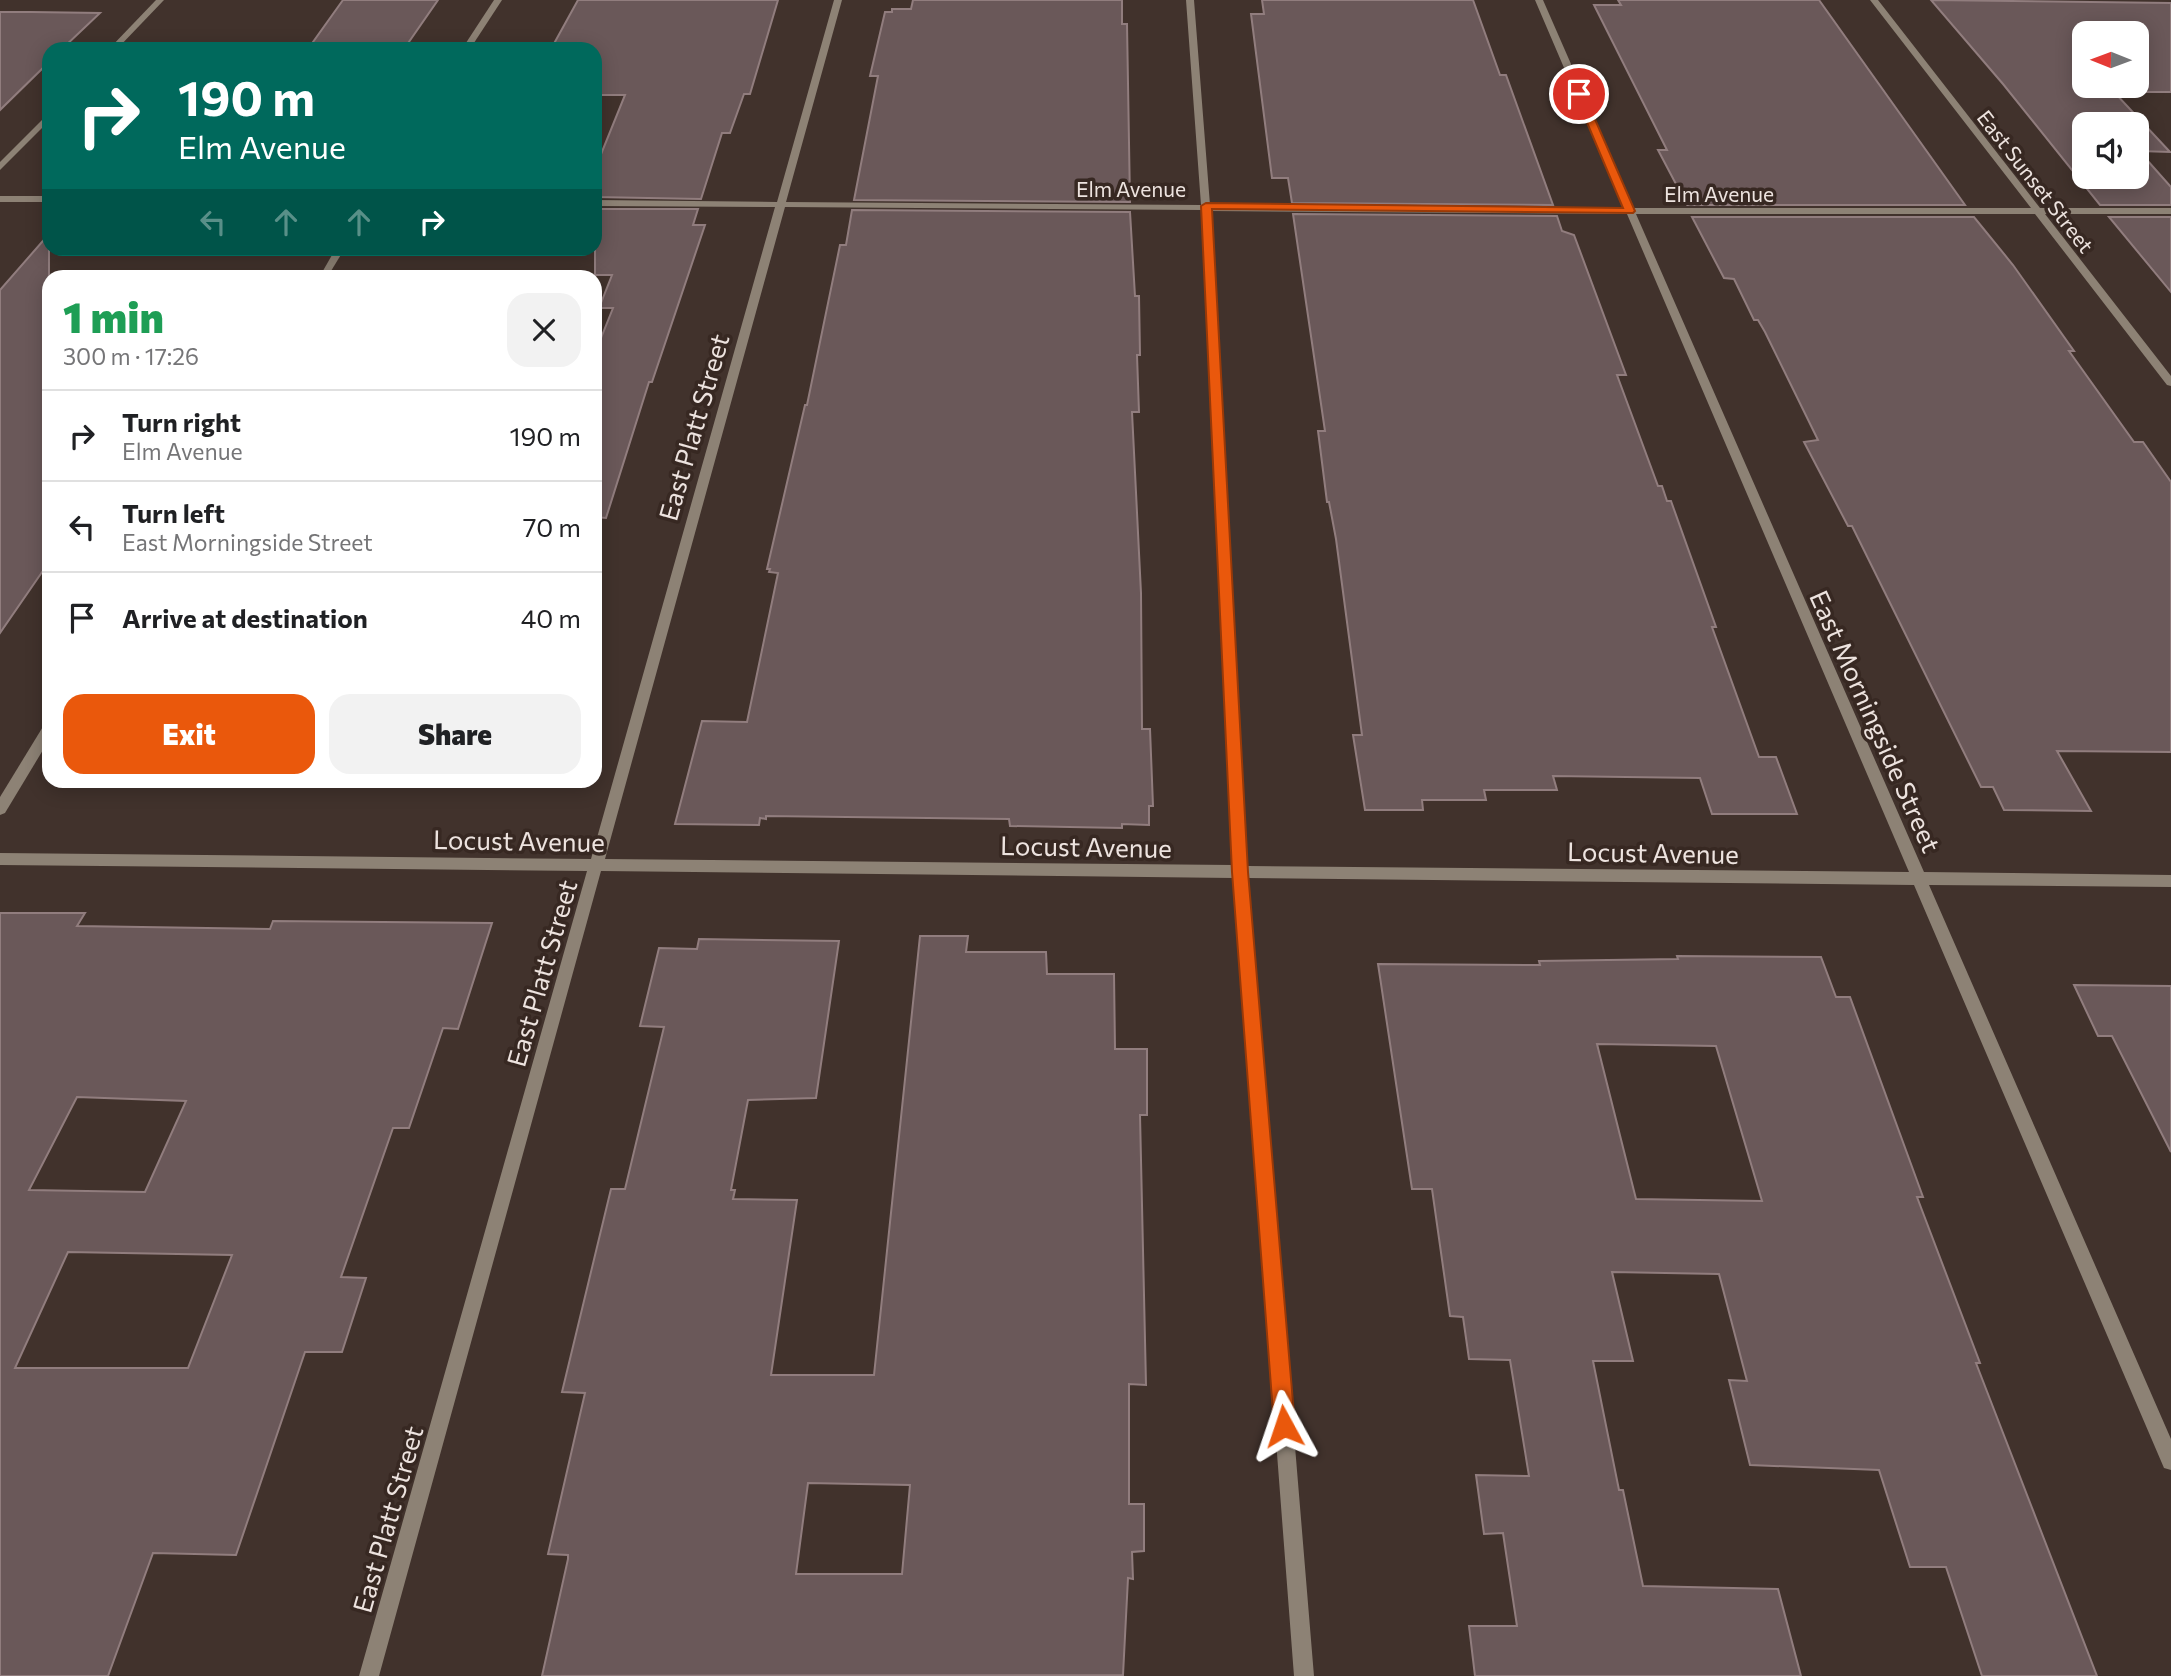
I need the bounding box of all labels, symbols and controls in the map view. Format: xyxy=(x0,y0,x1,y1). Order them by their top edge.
north arrow xyxy=(2072,21,2149,98)
map controls xyxy=(2072,21,2149,189)
pin xyxy=(1549,64,1609,124)
text: 190 m xyxy=(178,66,315,126)
icon: right xyxy=(63,70,154,161)
icon: arrive xyxy=(1560,75,1598,113)
street label: East Sunset Street xyxy=(1973,105,2099,257)
button: sound xyxy=(2072,112,2149,189)
text: Elm Avenue xyxy=(178,126,346,166)
street label: Elm Avenue xyxy=(1076,176,1186,201)
street label: Elm Avenue xyxy=(1664,181,1774,206)
icon: left xyxy=(194,203,232,241)
icon: ahead xyxy=(267,203,305,241)
icon: ahead xyxy=(340,203,378,241)
icon: right xyxy=(413,203,451,241)
text: 1 min xyxy=(63,290,164,342)
button: close xyxy=(507,293,581,367)
street label: East Platt Street xyxy=(652,330,734,524)
text: 300 m · 17:26 xyxy=(63,342,199,370)
text: Turn right xyxy=(122,406,241,437)
icon: right xyxy=(63,417,101,455)
text: 190 m xyxy=(509,420,581,451)
text: Elm Avenue xyxy=(122,437,243,465)
text: Turn left xyxy=(122,497,225,528)
icon: left xyxy=(63,508,101,546)
text: 70 m xyxy=(523,511,581,542)
text: East Morningside Street xyxy=(122,528,373,556)
street label: East Morningside Street xyxy=(1804,585,1948,857)
icon: arrive xyxy=(63,599,101,637)
text: Arrive at destination xyxy=(122,602,368,633)
text: 40 m xyxy=(521,602,581,633)
button: Exit xyxy=(63,694,315,774)
button: Share xyxy=(329,694,581,774)
street label: Locust Avenue xyxy=(433,823,605,857)
street label: Locust Avenue xyxy=(1000,829,1172,863)
street label: Locust Avenue xyxy=(1567,835,1739,869)
street label: East Platt Street xyxy=(500,876,582,1070)
position arrow xyxy=(1247,1389,1321,1463)
street label: East Platt Street xyxy=(346,1422,428,1616)

